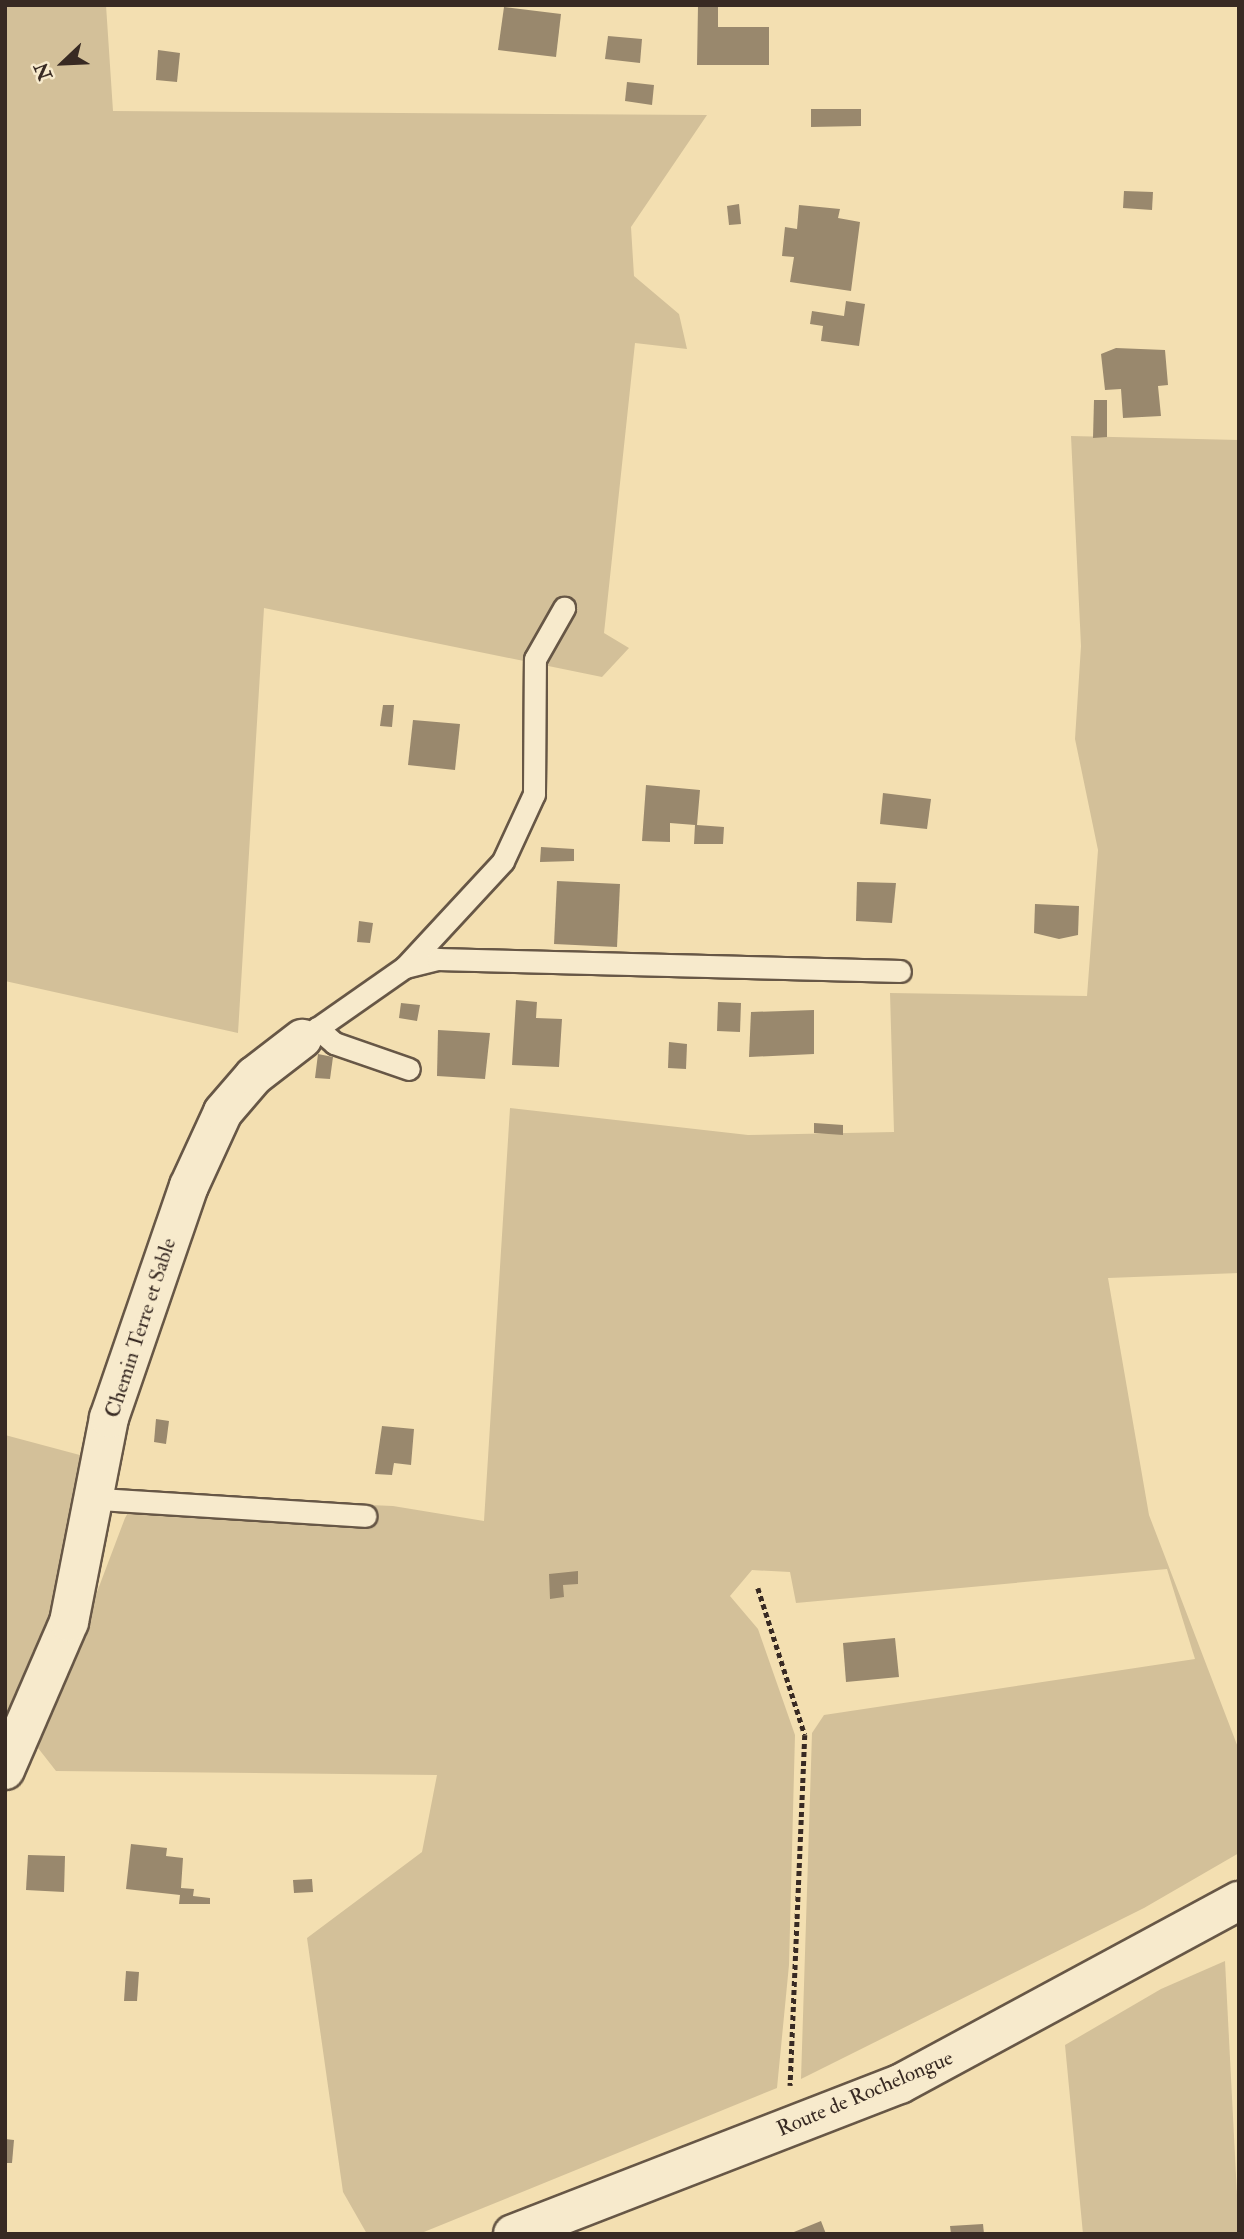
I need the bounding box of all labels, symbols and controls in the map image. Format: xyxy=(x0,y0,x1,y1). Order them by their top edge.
north arrow xyxy=(28,28,98,98)
text: N xyxy=(29,59,58,84)
street label: Chemin Terre et Sable xyxy=(100,1235,182,1421)
street label: Route de Rochelongue xyxy=(773,2046,957,2142)

